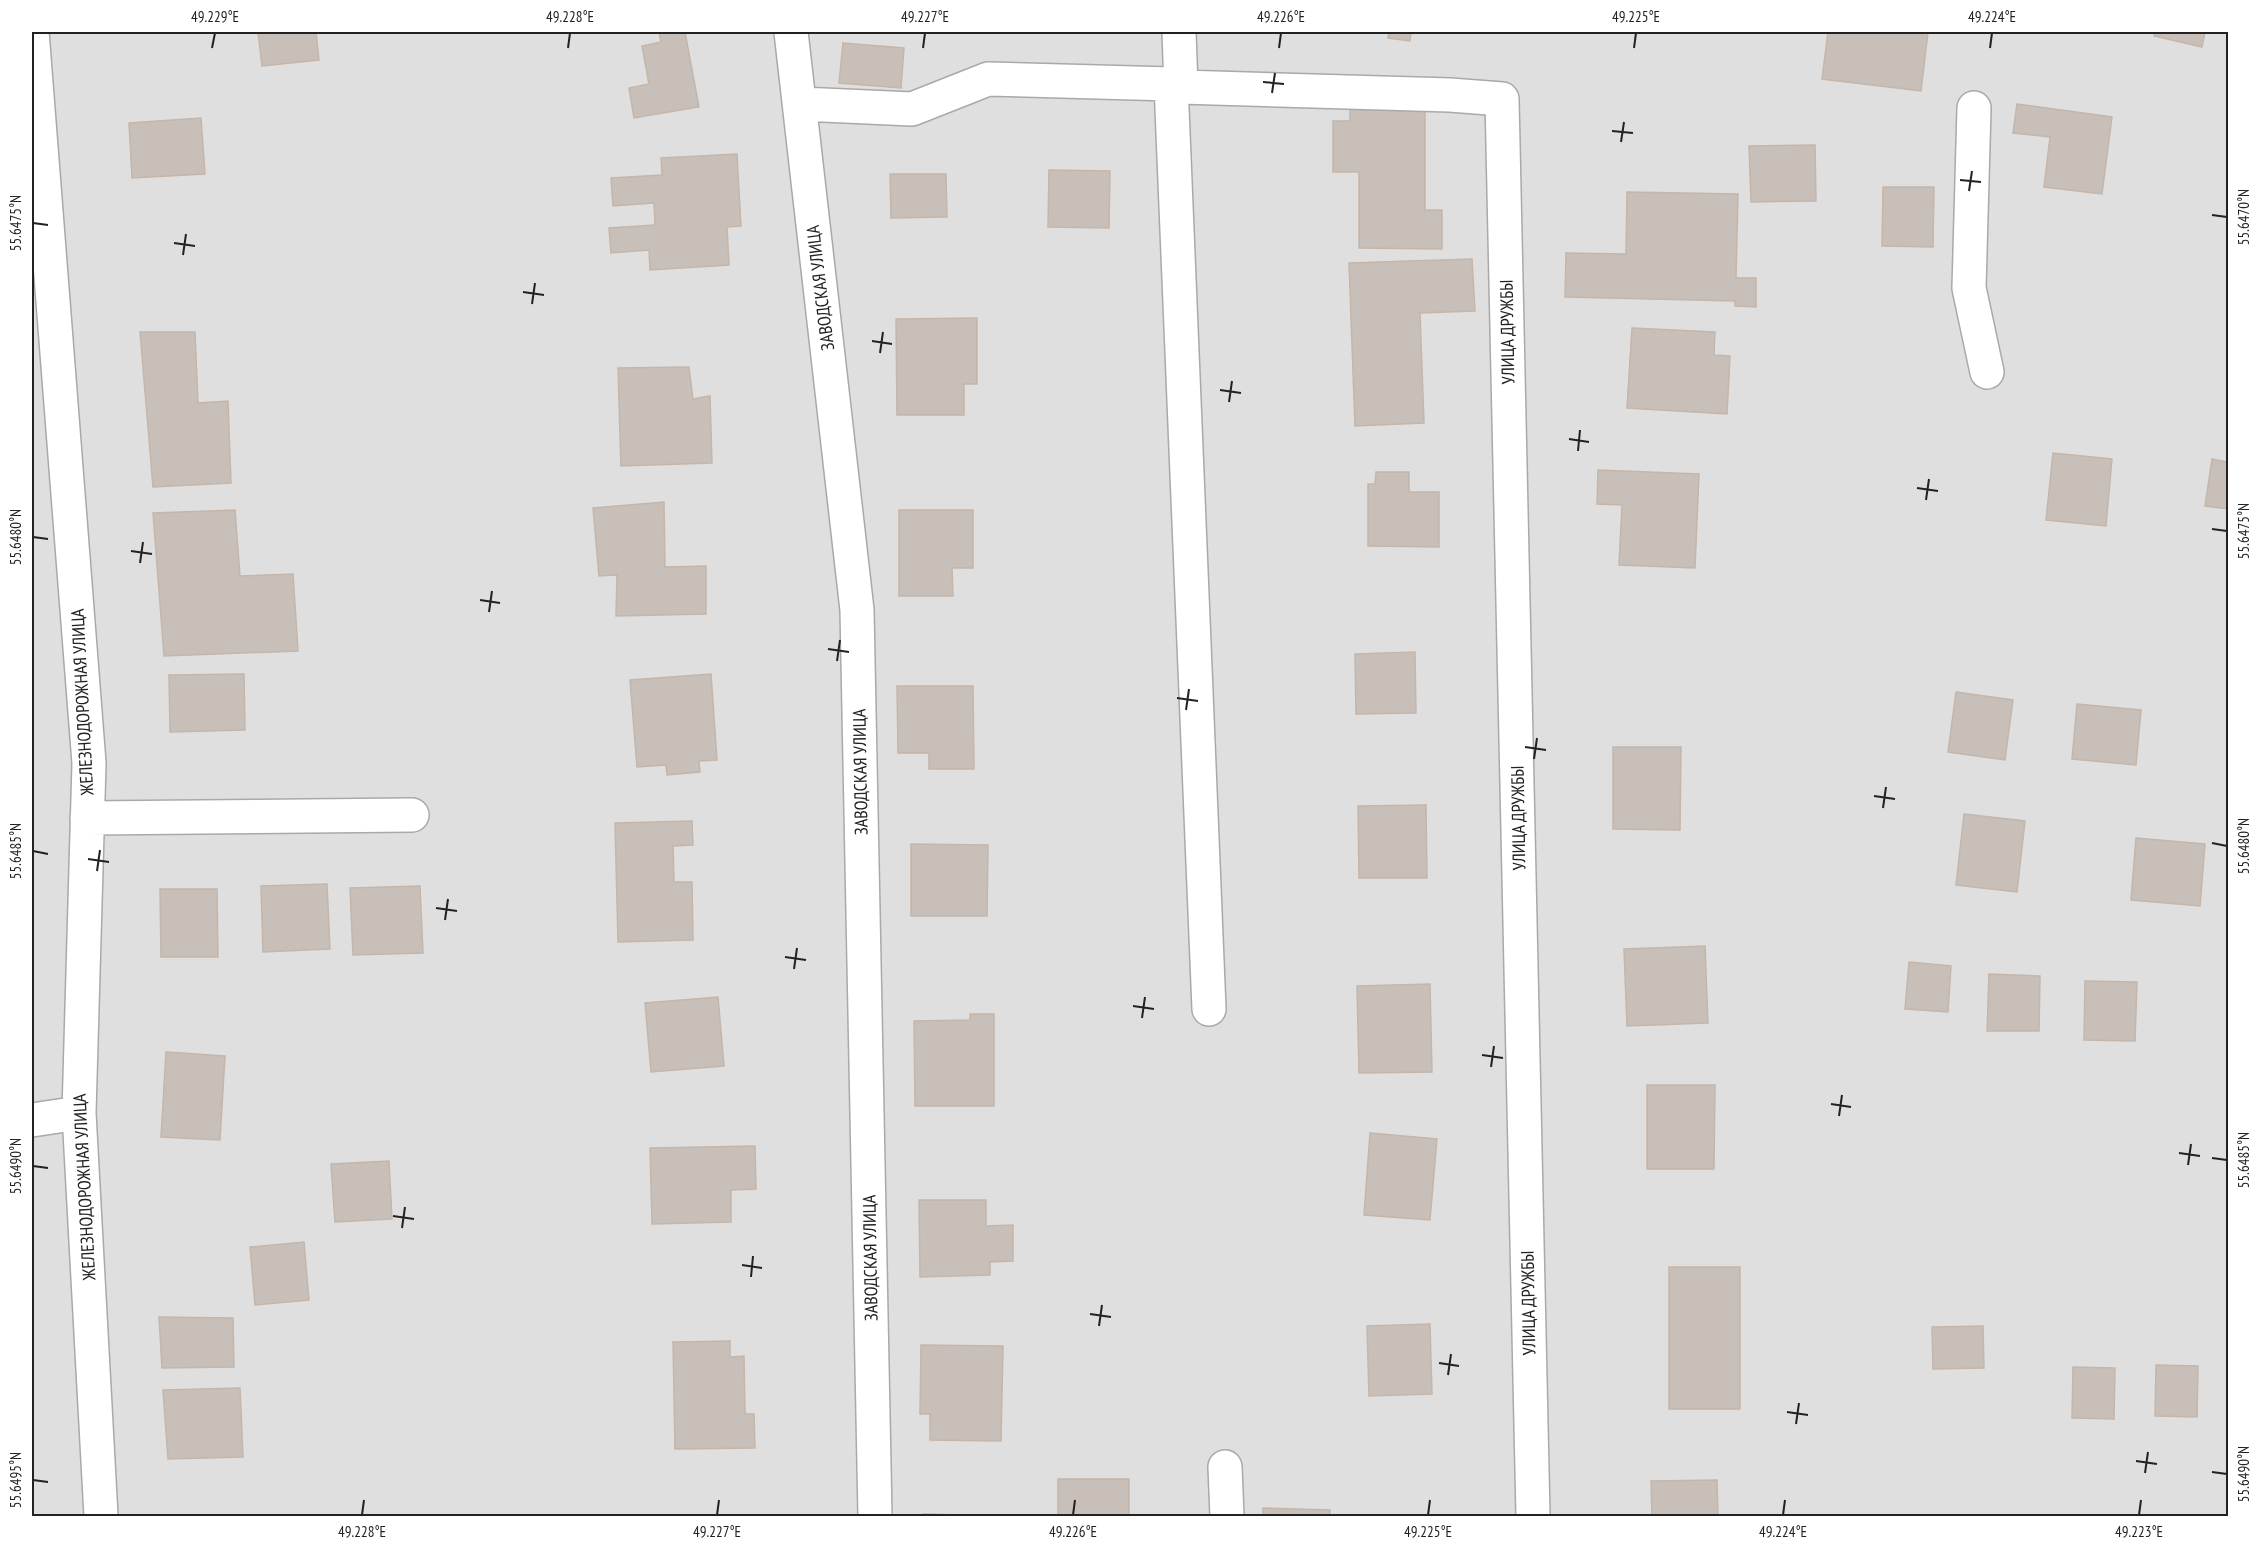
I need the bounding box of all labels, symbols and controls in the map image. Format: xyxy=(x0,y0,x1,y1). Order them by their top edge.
text: 49.229°E xyxy=(191,7,239,26)
text: 49.228°E xyxy=(546,7,594,26)
text: 49.227°E xyxy=(901,7,949,26)
text: 49.226°E xyxy=(1257,7,1305,26)
text: 49.225°E xyxy=(1612,7,1660,26)
text: 49.224°E xyxy=(1968,7,2016,26)
text: 55.6470°N xyxy=(2234,189,2253,245)
text: 55.6475°N xyxy=(6,195,25,251)
street label: ЗАВОДСКАЯ УЛИЦА xyxy=(801,224,839,352)
street label: УЛИЦА ДРУЖБЫ xyxy=(1495,280,1519,384)
text: 55.6475°N xyxy=(2234,503,2253,559)
text: 55.6480°N xyxy=(6,509,25,565)
street label: ЖЕЛЕЗНОДОРОЖНАЯ УЛИЦА xyxy=(66,608,98,797)
street label: ЗАВОДСКАЯ УЛИЦА xyxy=(847,708,873,835)
street label: УЛИЦА ДРУЖБЫ xyxy=(1506,766,1530,870)
text: 55.6480°N xyxy=(2234,818,2253,874)
text: 55.6485°N xyxy=(6,823,25,879)
street label: ЖЕЛЕЗНОДОРОЖНАЯ УЛИЦА xyxy=(68,1093,100,1282)
text: 55.6485°N xyxy=(2234,1132,2253,1188)
text: 55.6490°N xyxy=(6,1138,25,1194)
street label: ЗАВОДСКАЯ УЛИЦА xyxy=(857,1194,883,1321)
street label: УЛИЦА ДРУЖБЫ xyxy=(1516,1251,1540,1355)
text: 55.6490°N xyxy=(2234,1446,2253,1502)
text: 55.6495°N xyxy=(6,1452,25,1508)
text: 49.228°E xyxy=(338,1522,386,1541)
text: 49.227°E xyxy=(693,1522,741,1541)
text: 49.226°E xyxy=(1049,1522,1097,1541)
text: 49.225°E xyxy=(1404,1522,1452,1541)
text: 49.224°E xyxy=(1759,1522,1807,1541)
text: 49.223°E xyxy=(2115,1522,2163,1541)

